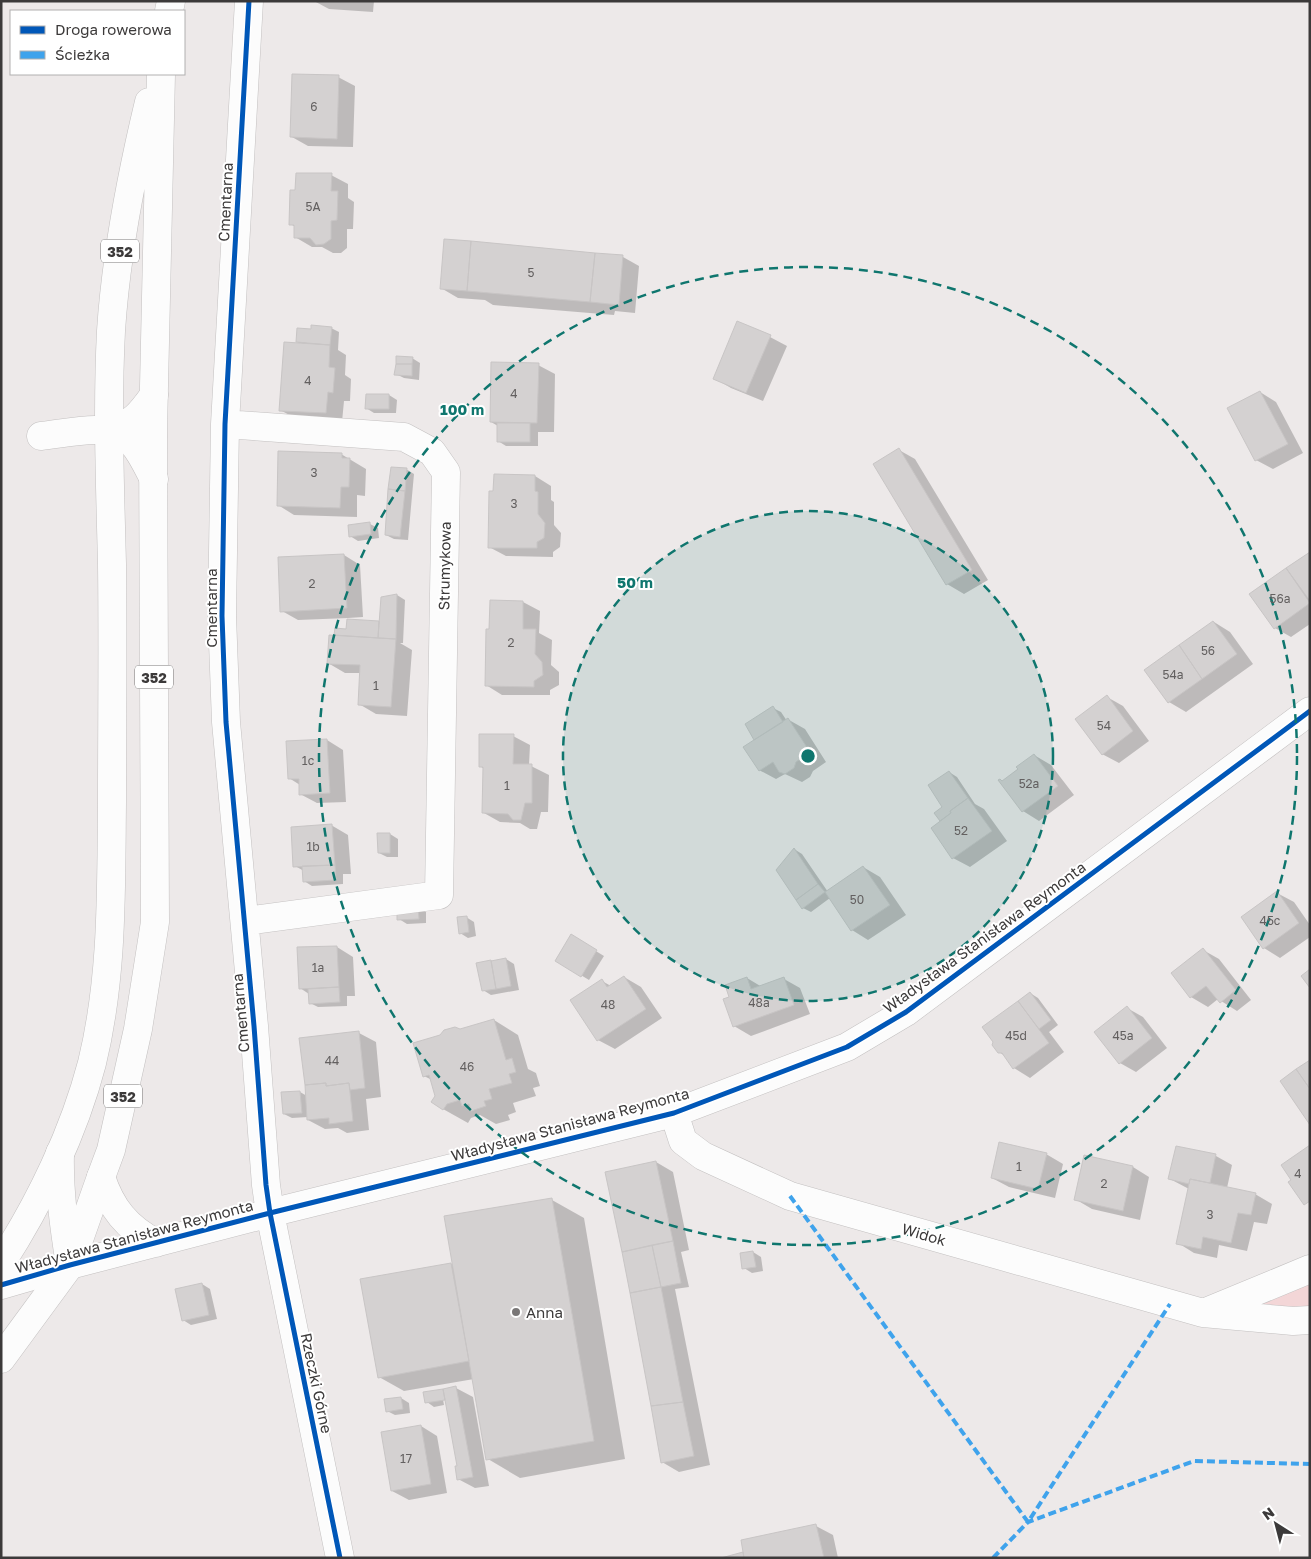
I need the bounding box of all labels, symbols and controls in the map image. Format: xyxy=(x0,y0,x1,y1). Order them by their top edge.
legend xyxy=(10,10,185,75)
text: Droga rowerowa xyxy=(55,20,172,38)
text: Ścieżka xyxy=(55,45,110,63)
house number: 6 xyxy=(310,99,318,114)
street label: Cmentarna xyxy=(214,162,236,242)
house number: 5A xyxy=(305,199,321,214)
road number: 352 xyxy=(101,240,139,262)
house number: 5 xyxy=(528,265,535,280)
house number: 4 xyxy=(304,373,312,388)
house number: 4 xyxy=(510,386,518,401)
text: 100 m xyxy=(440,400,484,418)
house number: 3 xyxy=(310,465,318,480)
house number: 3 xyxy=(510,496,518,511)
street label: Strumykowa xyxy=(434,521,454,611)
street label: Cmentarna xyxy=(202,568,220,648)
text: 50 m xyxy=(617,573,653,591)
house number: 2 xyxy=(309,576,316,591)
house number: 56a xyxy=(1269,591,1291,606)
house number: 2 xyxy=(508,635,515,650)
house number: 56 xyxy=(1201,643,1215,658)
road number: 352 xyxy=(135,666,173,689)
house number: 54a xyxy=(1162,667,1184,682)
house number: 1 xyxy=(373,678,379,693)
house number: 54 xyxy=(1097,718,1111,733)
centre of rings xyxy=(799,747,817,765)
house number: 1c xyxy=(302,753,315,768)
house number: 52a xyxy=(1019,776,1039,791)
house number: 1 xyxy=(504,778,510,793)
house number: 52 xyxy=(954,823,968,838)
house number: 1b xyxy=(306,839,320,854)
street label: Władysława Stanisława Reymonta xyxy=(879,857,1089,1017)
house number: 50 xyxy=(850,892,864,907)
house number: 45c xyxy=(1260,913,1281,928)
house number: 1a xyxy=(312,960,324,975)
street label: Cmentarna xyxy=(228,973,252,1053)
house number: 48a xyxy=(748,995,770,1010)
house number: 48 xyxy=(601,997,615,1012)
house number: 45d xyxy=(1005,1028,1027,1043)
house number: 45a xyxy=(1112,1028,1134,1043)
house number: 44 xyxy=(325,1053,339,1068)
house number: 46 xyxy=(460,1059,474,1074)
street label: Władysława Stanisława Reymonta xyxy=(449,1083,691,1165)
road number: 352 xyxy=(104,1084,142,1108)
house number: 1 xyxy=(1016,1159,1022,1174)
house number: 4 xyxy=(1294,1166,1302,1181)
house number: 2 xyxy=(1101,1176,1108,1191)
street label: Władysława Stanisława Reymonta xyxy=(13,1195,255,1277)
house number: 3 xyxy=(1206,1207,1214,1222)
street label: Widok xyxy=(900,1219,949,1249)
place label: Anna xyxy=(526,1303,563,1321)
marker: Anna xyxy=(510,1306,522,1318)
street label: Rzeczki Górne xyxy=(298,1331,336,1435)
house number: 17 xyxy=(400,1451,412,1466)
north arrow xyxy=(1251,1499,1301,1549)
text: N xyxy=(1259,1503,1277,1523)

